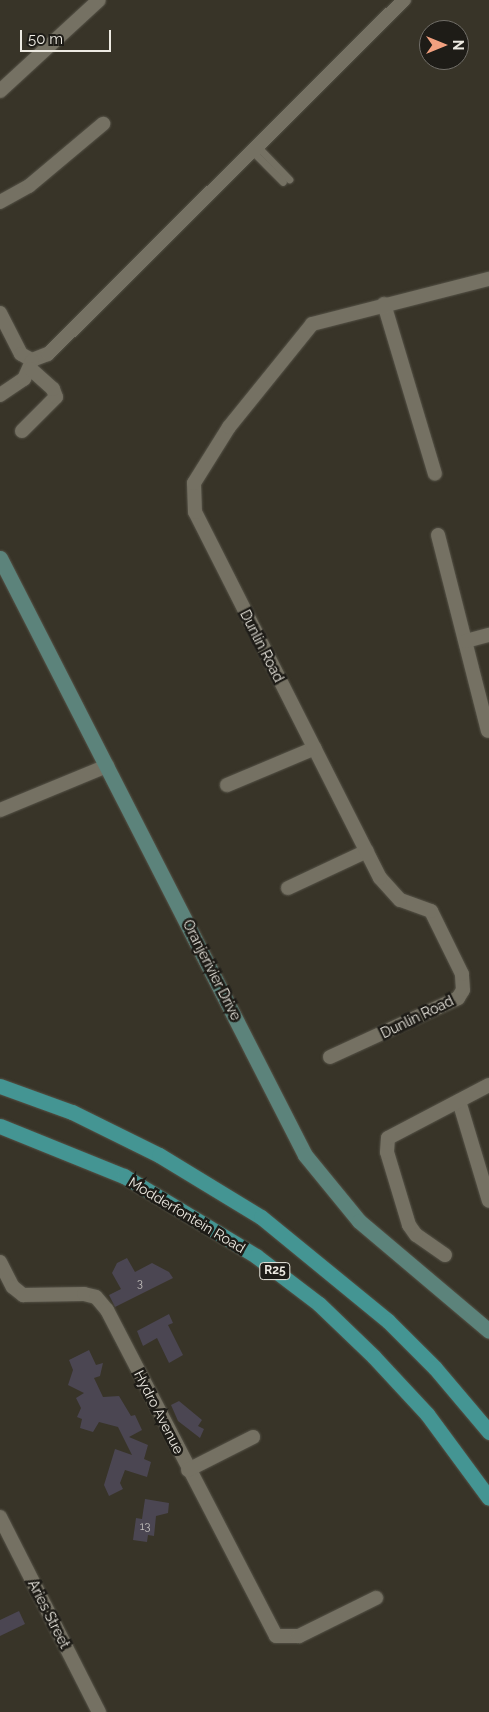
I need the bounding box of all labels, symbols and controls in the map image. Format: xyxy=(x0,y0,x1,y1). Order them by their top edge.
scale bar xyxy=(22,20,114,52)
north arrow xyxy=(419,20,469,70)
text: 50 m xyxy=(28,30,63,48)
text: N xyxy=(450,40,466,50)
street label: Dunlin Road xyxy=(237,607,287,685)
street label: Oranjerivier Drive xyxy=(179,917,245,1023)
street label: Dunlin Road xyxy=(378,992,456,1042)
street label: Modderfontein Road xyxy=(126,1174,248,1256)
road number: R25 xyxy=(259,1262,291,1280)
house number: 3 xyxy=(137,1277,143,1291)
street label: Hydro Avenue xyxy=(131,1367,187,1457)
house number: 13 xyxy=(140,1520,150,1534)
street label: Aries Street xyxy=(25,1577,73,1651)

